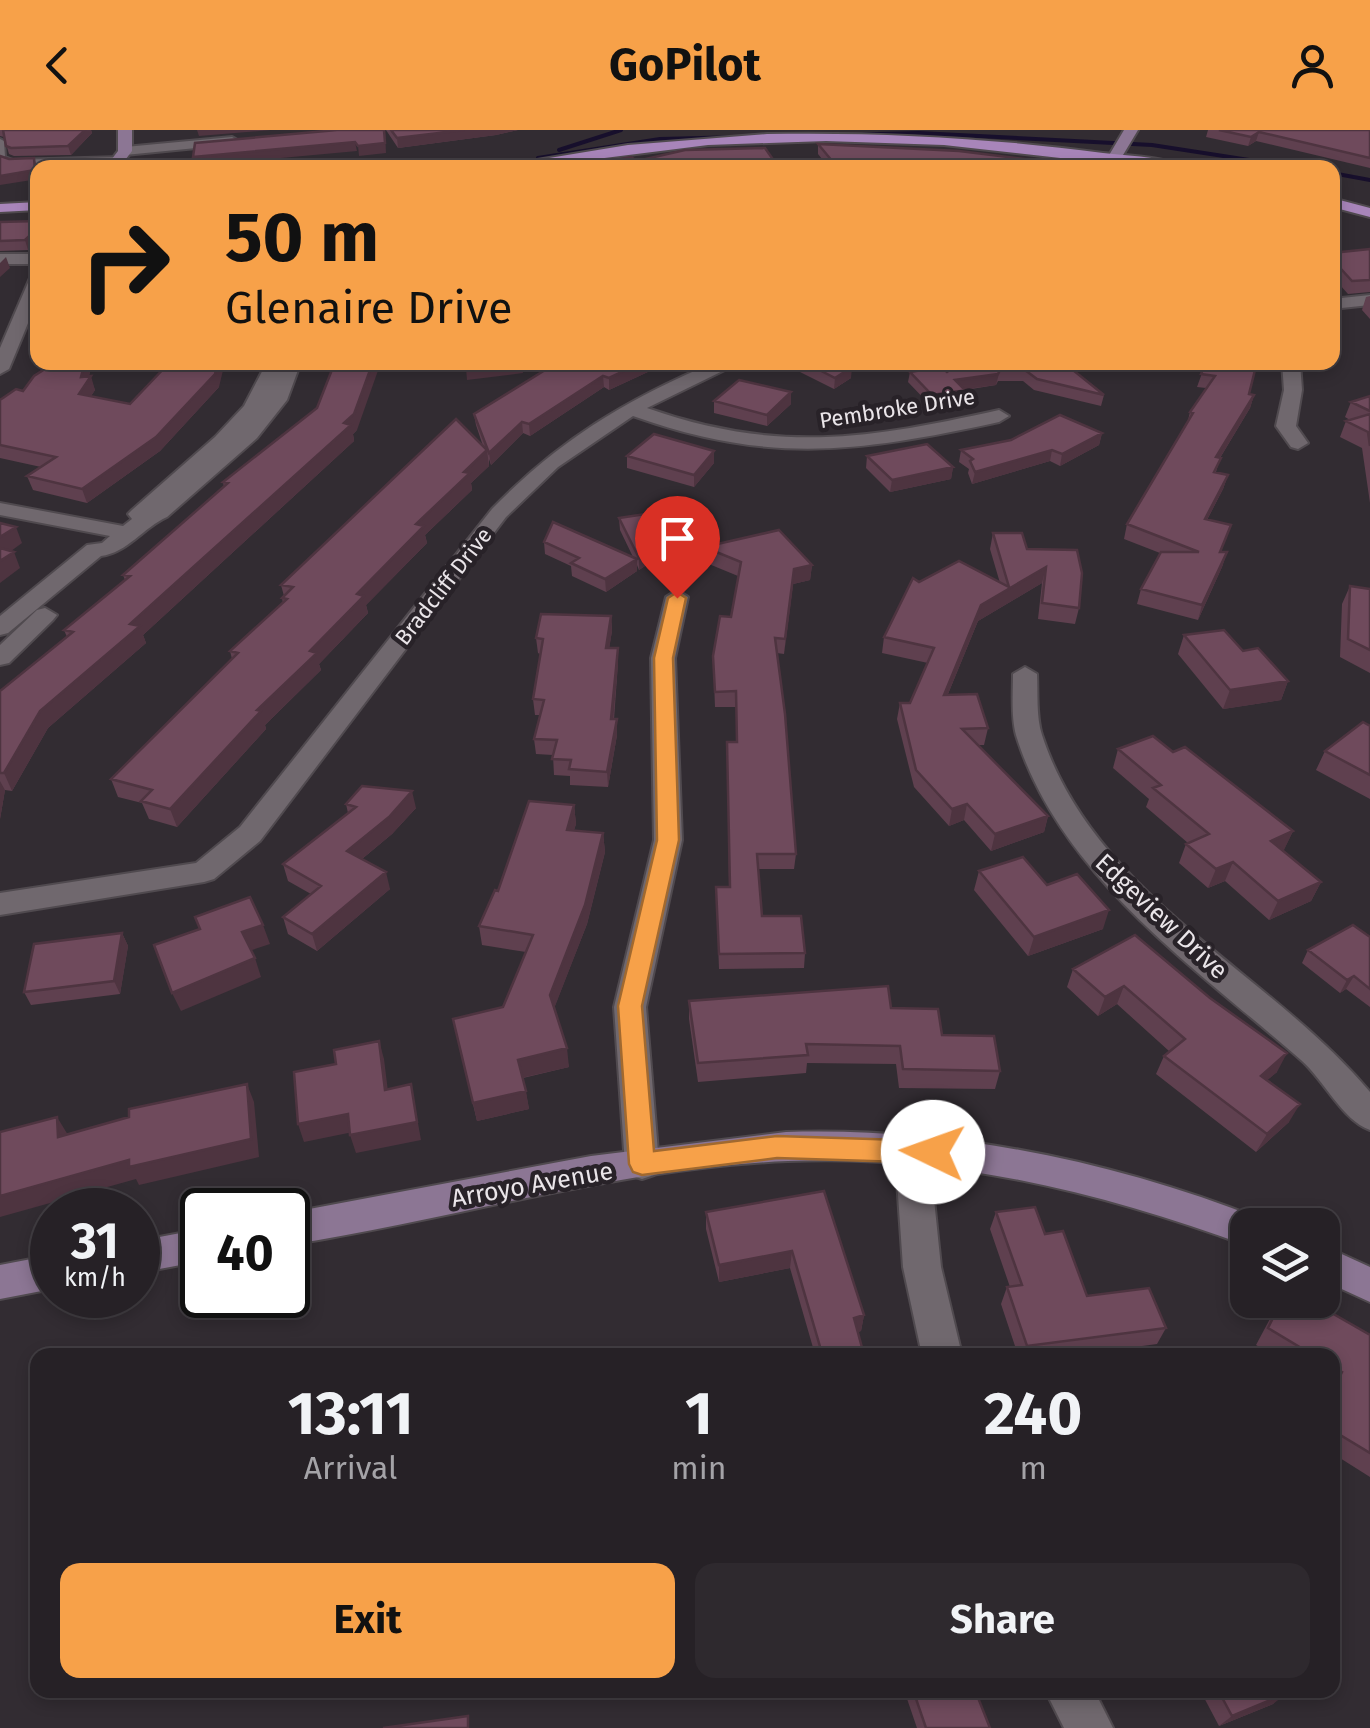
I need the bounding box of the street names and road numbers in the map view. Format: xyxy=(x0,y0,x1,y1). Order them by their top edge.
street label: Pembroke Drive xyxy=(817,383,977,434)
street label: Bradcliff Drive xyxy=(389,522,498,650)
street label: Edgeview Drive xyxy=(1089,848,1234,986)
street label: Arroyo Avenue xyxy=(449,1156,615,1214)

